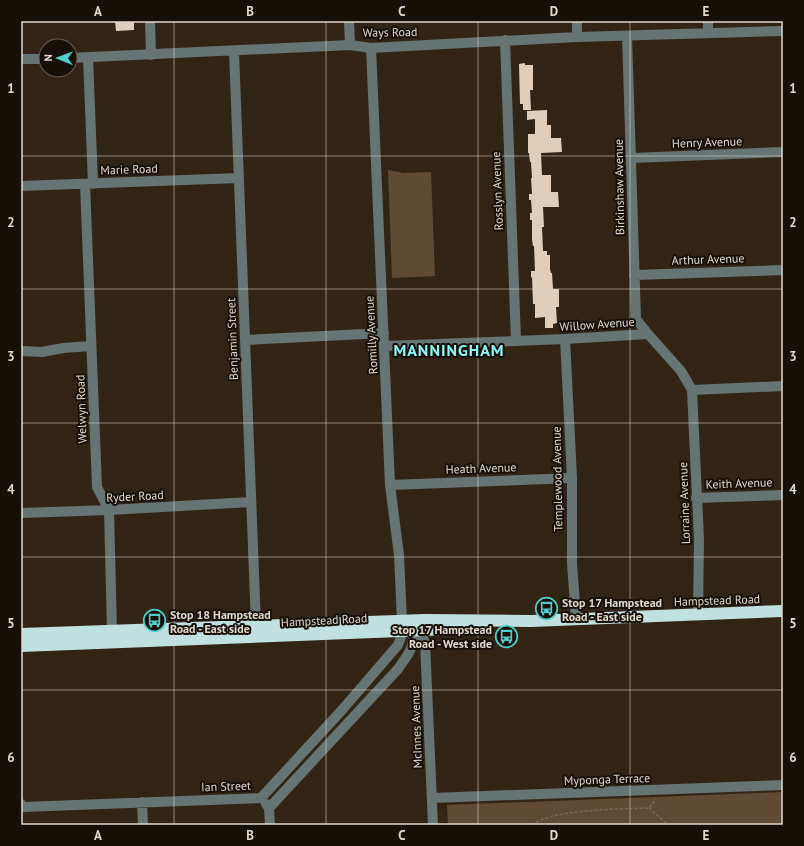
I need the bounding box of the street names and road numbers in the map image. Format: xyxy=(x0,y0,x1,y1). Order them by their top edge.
street label: Ways Road xyxy=(363,24,417,40)
street label: Henry Avenue xyxy=(672,133,742,151)
street label: Birkinshaw Avenue xyxy=(611,139,627,235)
street label: Rosslyn Avenue xyxy=(488,151,506,231)
street label: Marie Road xyxy=(100,161,158,177)
street label: Arthur Avenue xyxy=(671,250,745,268)
street label: Romilly Avenue xyxy=(361,295,381,375)
street label: Benjamin Street xyxy=(223,298,241,380)
street label: Willow Avenue xyxy=(559,314,635,334)
street label: Welwyn Road xyxy=(72,374,90,444)
street label: Templewood Avenue xyxy=(549,426,565,532)
street label: Heath Avenue xyxy=(445,459,517,477)
street label: Lorraine Avenue xyxy=(675,462,693,544)
street label: Keith Avenue xyxy=(705,474,773,492)
street label: Ryder Road xyxy=(106,487,164,505)
street label: Hampstead Road xyxy=(674,591,760,609)
street label: Hampstead Road xyxy=(280,610,368,630)
street label: McInnes Avenue xyxy=(407,685,425,769)
street label: Myponga Terrace xyxy=(564,770,650,788)
street label: Ian Street xyxy=(201,778,251,794)

